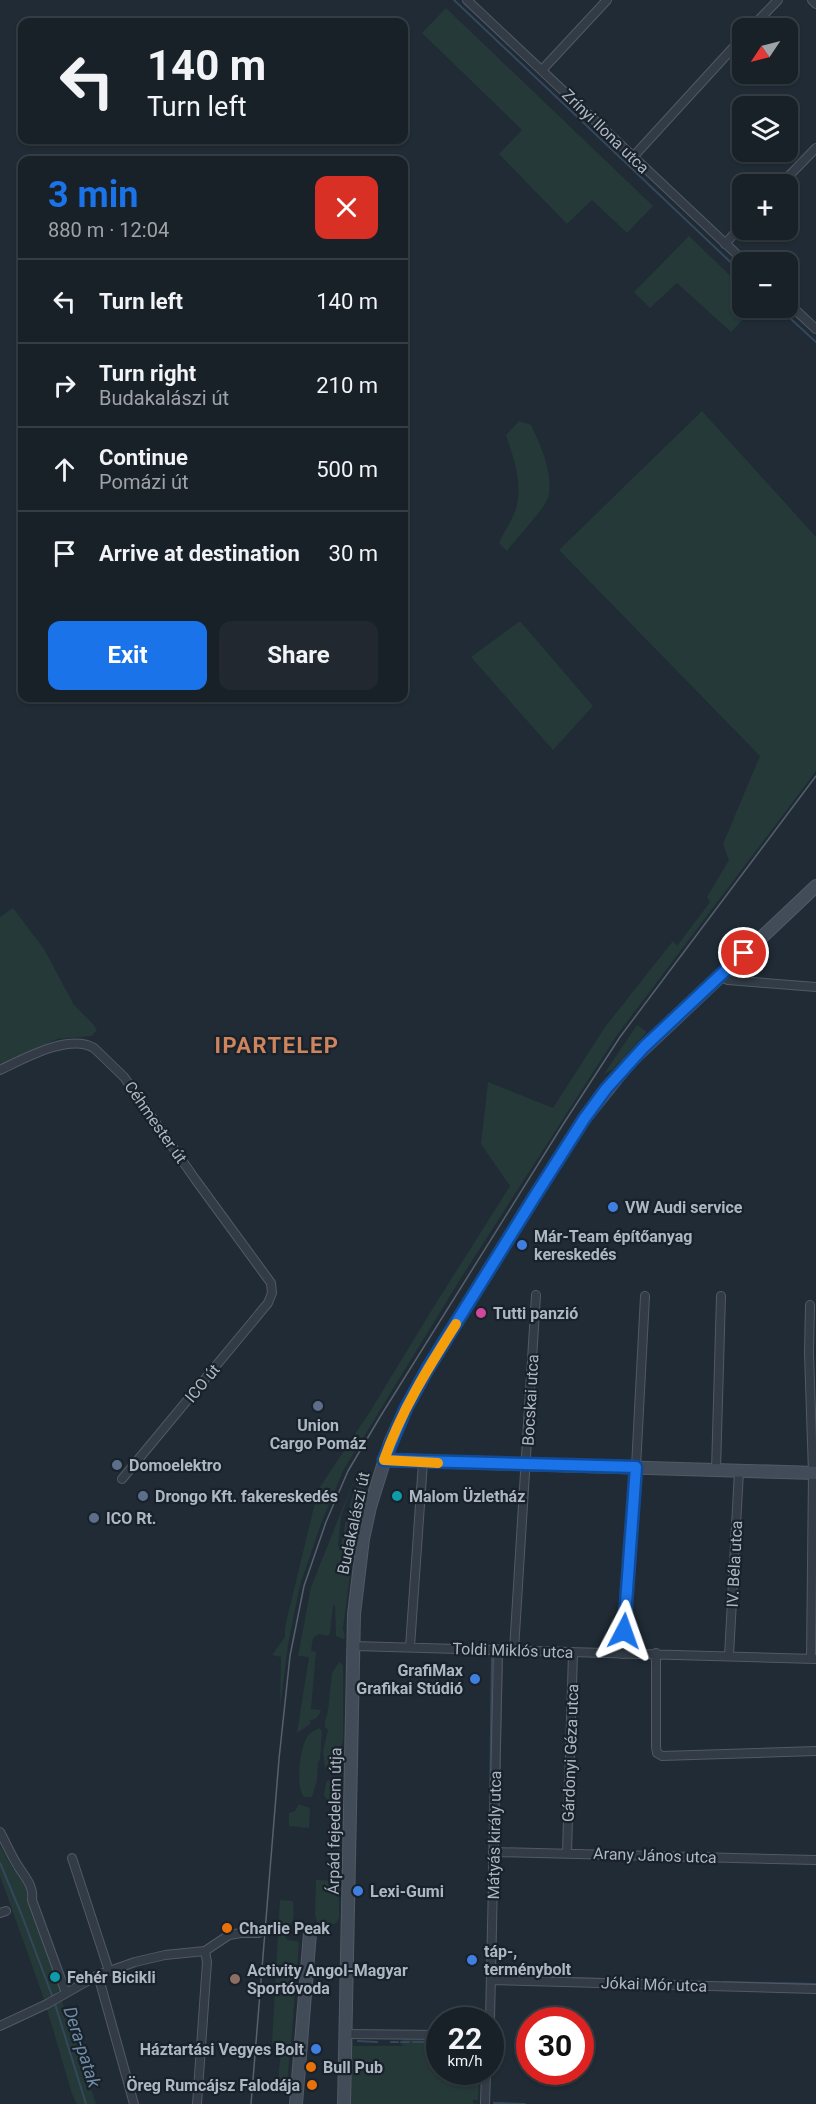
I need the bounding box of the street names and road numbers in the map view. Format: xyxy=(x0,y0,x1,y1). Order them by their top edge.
street label: Zrínyi Ilona utca xyxy=(558,85,653,178)
street label: Céhmester út xyxy=(120,1078,191,1167)
street label: Bocskai utca xyxy=(519,1354,542,1446)
street label: ICO út xyxy=(181,1360,224,1406)
street label: Budakalászi út xyxy=(333,1470,374,1576)
street label: IV. Béla utca xyxy=(723,1520,746,1608)
street label: Toldi Miklós utca xyxy=(452,1639,574,1662)
street label: Gárdonyi Géza utca xyxy=(559,1684,582,1823)
street label: Árpád fejedelem útja xyxy=(324,1747,345,1895)
street label: Mátyás király utca xyxy=(484,1771,505,1900)
street label: Arany János utca xyxy=(593,1844,717,1867)
street label: Jókai Mór utca xyxy=(601,1973,707,1996)

